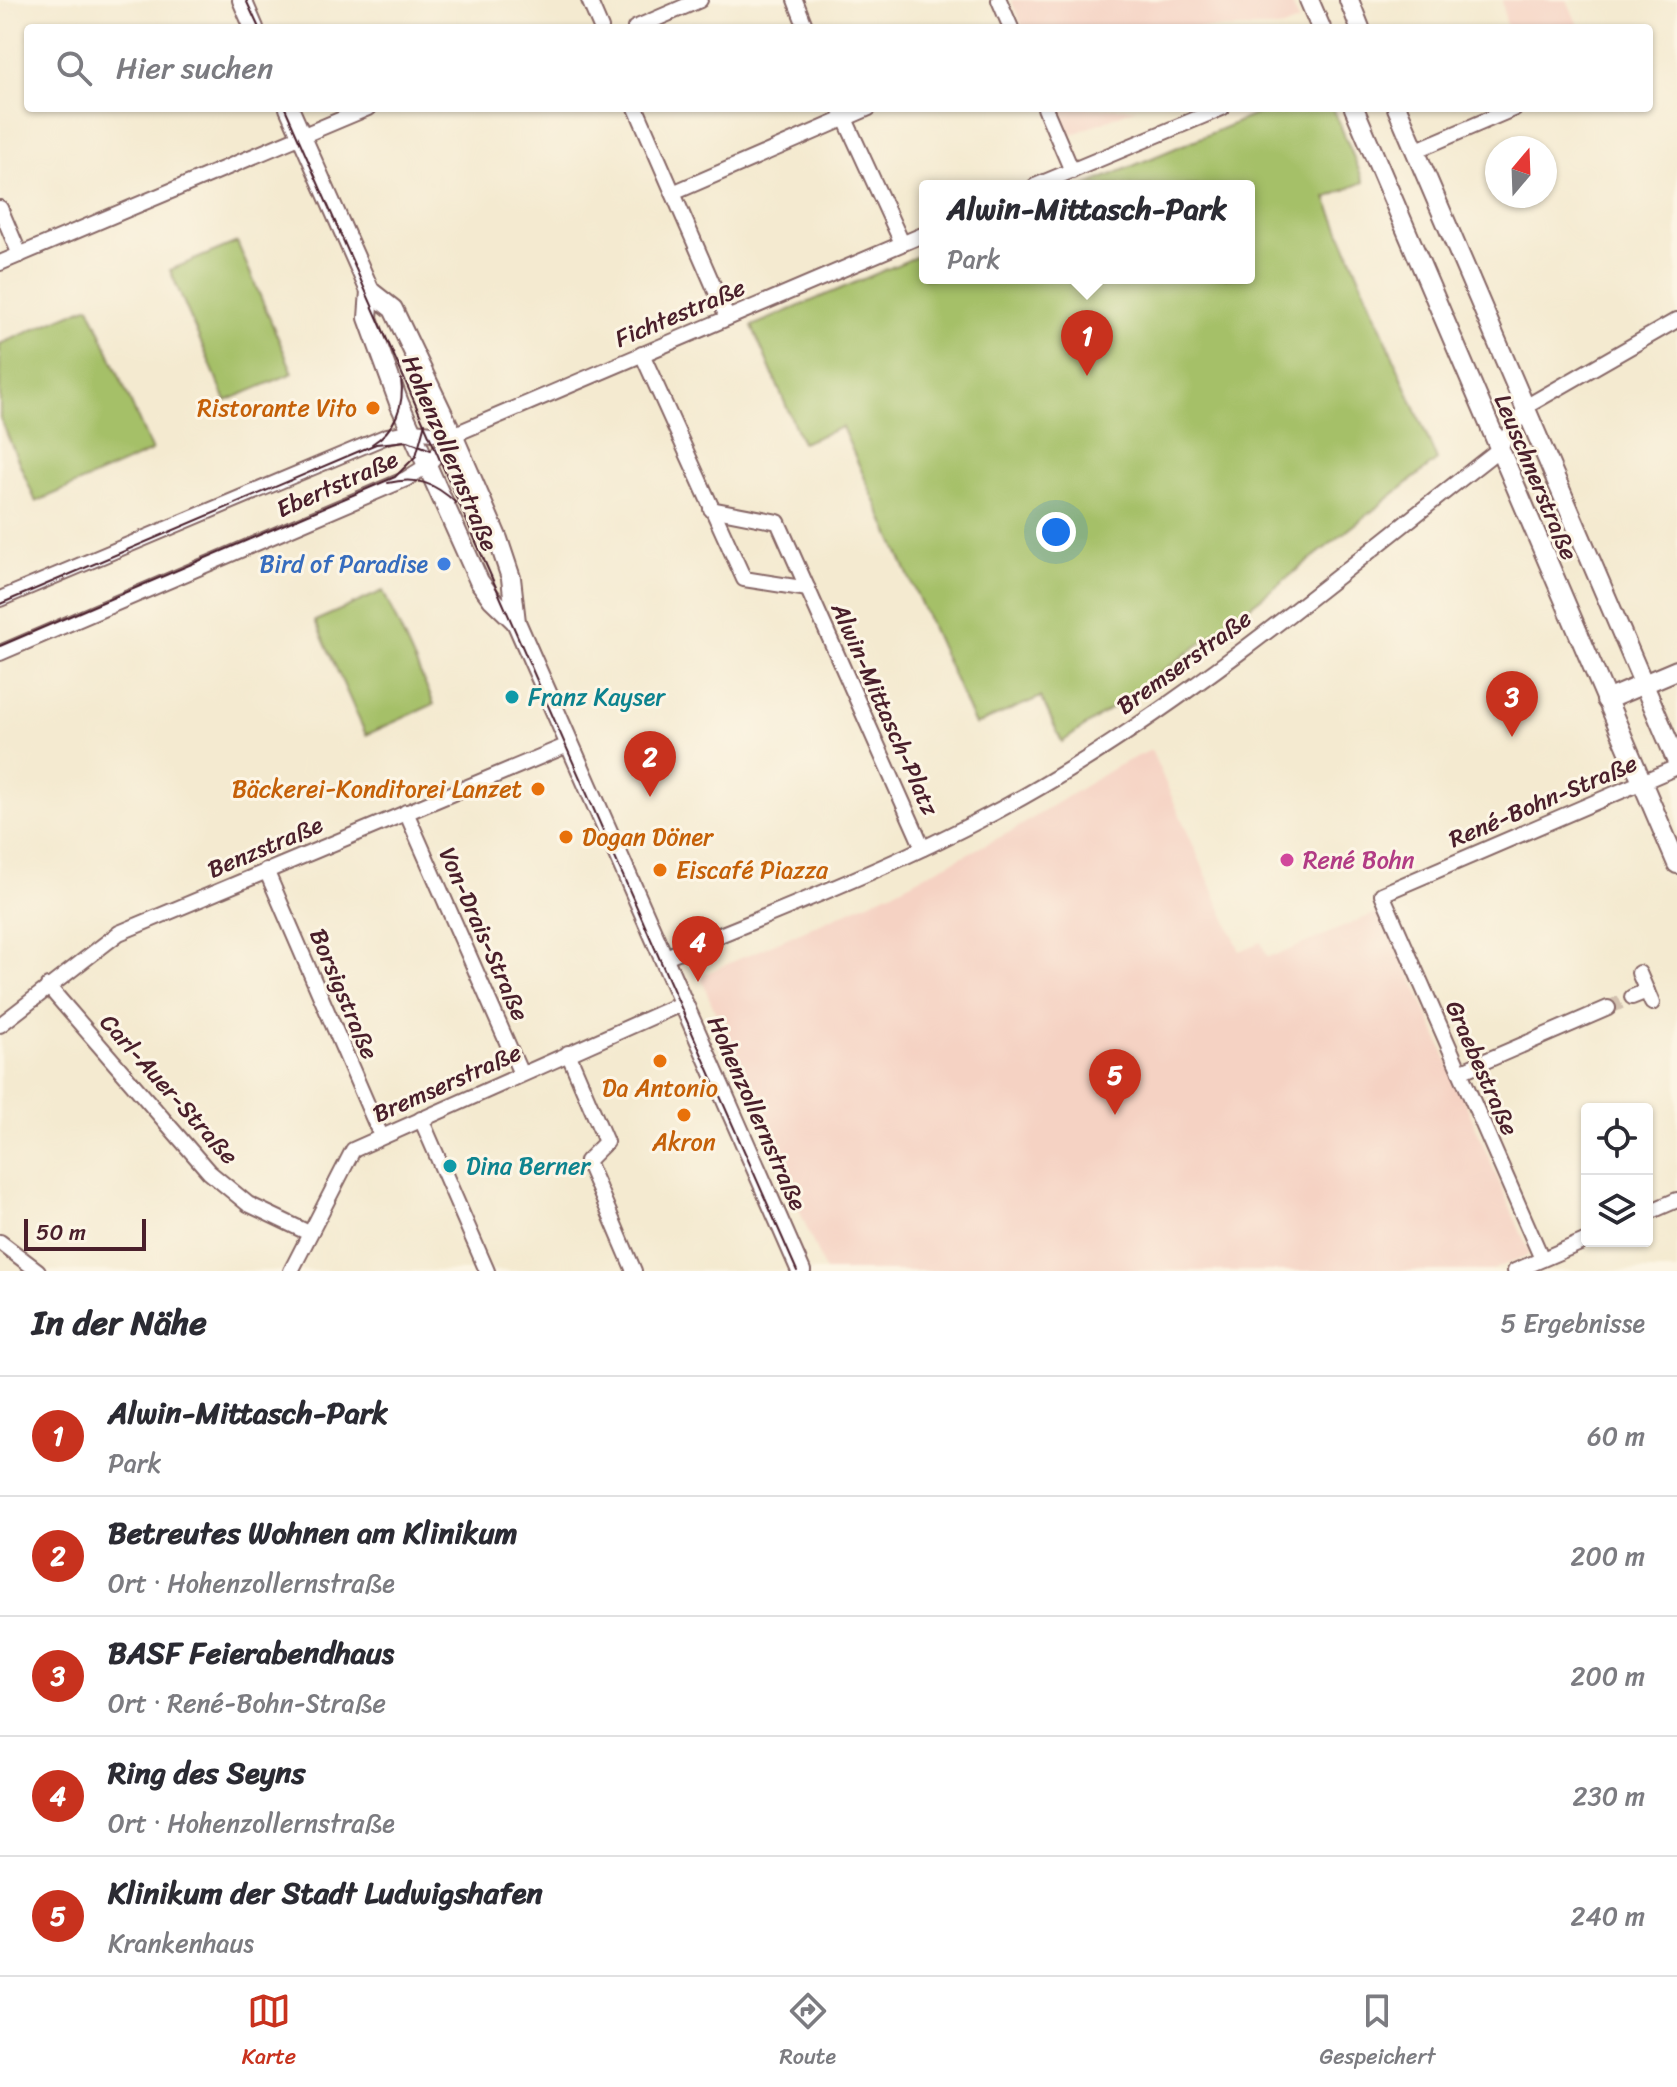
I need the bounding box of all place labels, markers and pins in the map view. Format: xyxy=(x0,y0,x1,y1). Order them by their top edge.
pin: 1 xyxy=(1061,310,1113,376)
place label: Ristorante Vito xyxy=(197,387,357,429)
marker: Ristorante Vito xyxy=(364,399,382,417)
place label: Bird of Paradise xyxy=(259,543,428,585)
marker: Bird of Paradise xyxy=(435,555,453,573)
pin: 3 xyxy=(1486,671,1538,737)
place label: Franz Kayser xyxy=(528,676,666,718)
marker: Franz Kayser xyxy=(503,688,521,706)
pin: 2 xyxy=(624,731,676,797)
place label: Bäckerei-Konditorei Lanzet xyxy=(232,768,522,810)
marker: Bäckerei-Konditorei Lanzet xyxy=(529,780,547,798)
place label: Dogan Döner xyxy=(582,816,715,858)
marker: Dogan Döner xyxy=(557,828,575,846)
place label: René Bohn xyxy=(1303,839,1415,881)
place label: Eiscafé Piazza xyxy=(676,849,829,891)
marker: René Bohn xyxy=(1278,851,1296,869)
marker: Eiscafé Piazza xyxy=(651,861,669,879)
pin: 4 xyxy=(672,916,724,982)
pin: 5 xyxy=(1089,1049,1141,1115)
marker: Da Antonio xyxy=(651,1052,669,1070)
place label: Da Antonio xyxy=(602,1067,718,1109)
marker: Akron xyxy=(675,1106,693,1124)
place label: Akron xyxy=(651,1121,716,1163)
place label: Dina Berner xyxy=(466,1145,592,1187)
marker: Dina Berner xyxy=(441,1157,459,1175)

